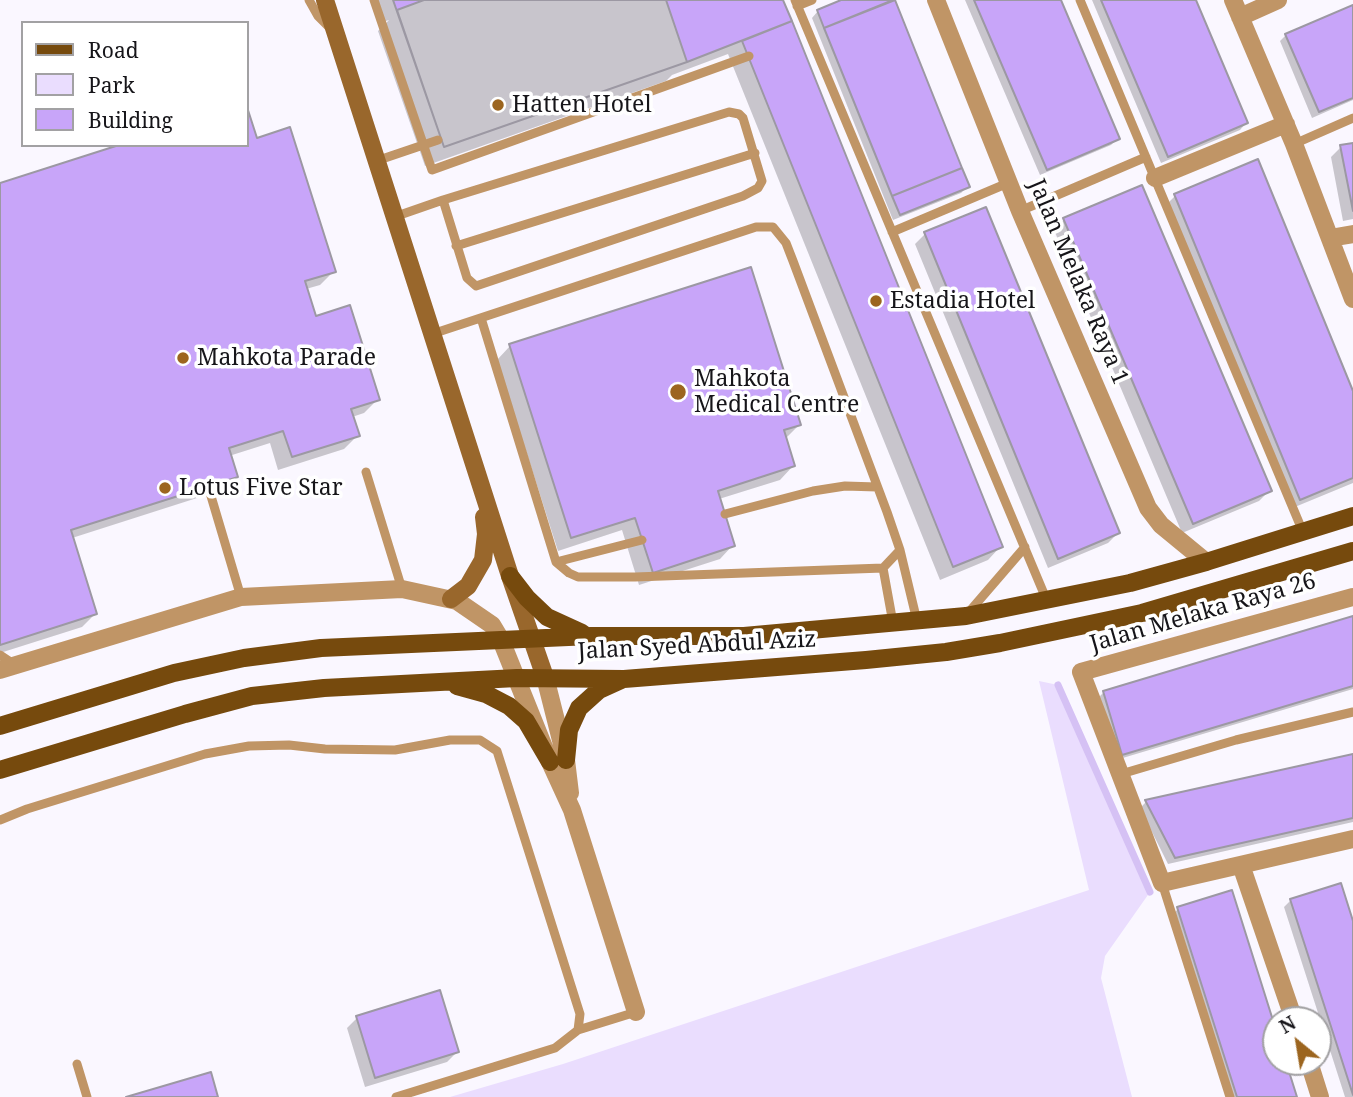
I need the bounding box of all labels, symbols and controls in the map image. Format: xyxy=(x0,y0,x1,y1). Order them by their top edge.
legend xyxy=(21,21,248,147)
text: Road xyxy=(88,36,139,64)
text: Park xyxy=(88,71,135,99)
place label: Hatten Hotel xyxy=(512,91,652,119)
marker: Hatten Hotel xyxy=(490,97,506,113)
text: Building xyxy=(88,106,173,134)
street label: Jalan Melaka Raya 1 xyxy=(1022,175,1134,389)
place label: Estadia Hotel xyxy=(890,287,1035,315)
marker: Estadia Hotel xyxy=(868,293,884,309)
place label: Mahkota Parade xyxy=(197,344,376,372)
marker: Mahkota Parade xyxy=(175,350,191,366)
place label: Mahkota Medical Centre xyxy=(694,365,859,419)
marker: Mahkota Medical Centre xyxy=(668,382,688,402)
place label: Lotus Five Star xyxy=(179,474,343,502)
marker: Lotus Five Star xyxy=(157,480,173,496)
street label: Jalan Melaka Raya 26 xyxy=(1087,568,1319,658)
street label: Jalan Syed Abdul Aziz xyxy=(577,626,817,666)
north arrow xyxy=(1262,1006,1332,1076)
text: N xyxy=(1275,1010,1300,1040)

